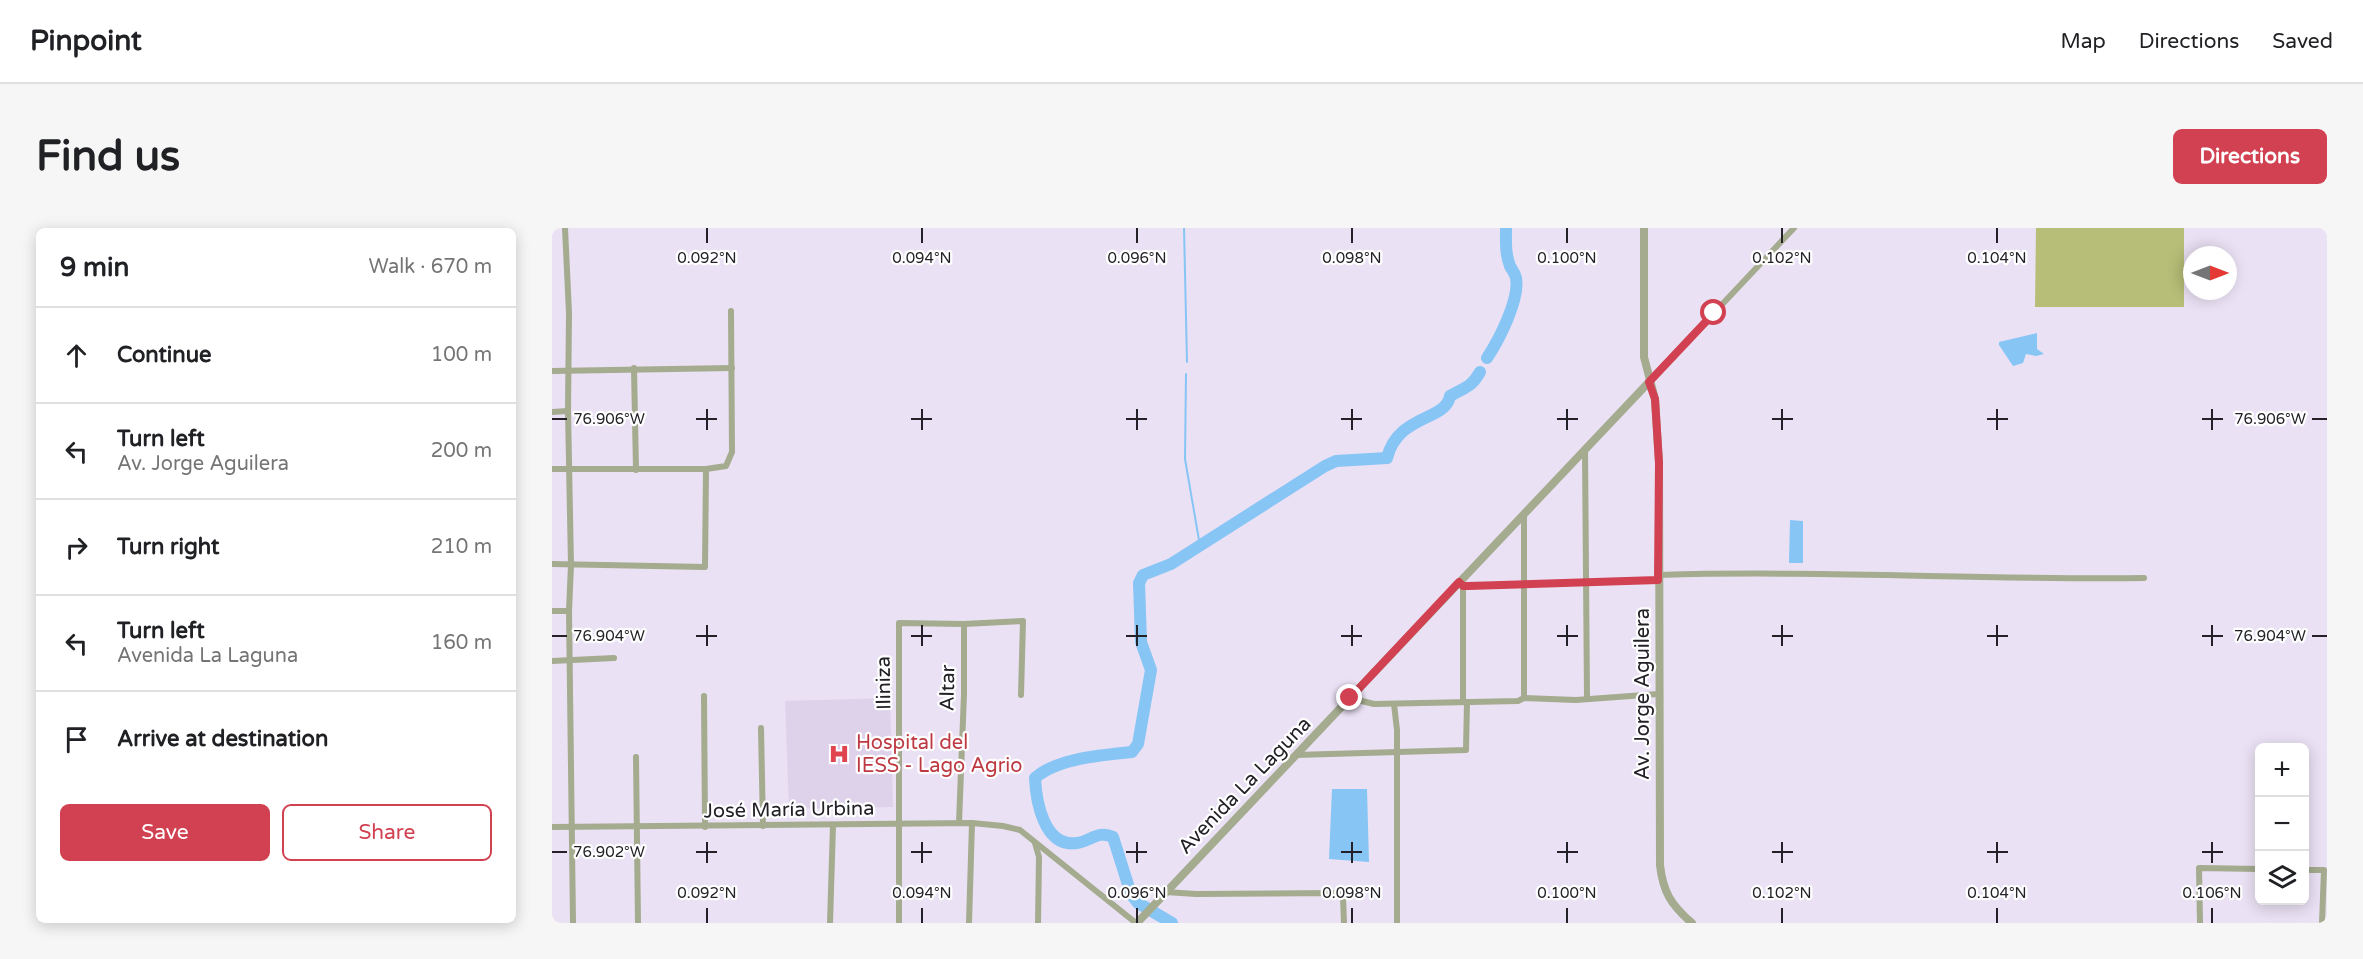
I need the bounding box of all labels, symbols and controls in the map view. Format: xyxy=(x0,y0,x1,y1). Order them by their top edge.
text: Pinpoint xyxy=(30,24,142,58)
text: Map xyxy=(2060,29,2106,54)
text: Directions xyxy=(2139,29,2239,54)
text: Saved xyxy=(2272,29,2333,54)
button: Directions xyxy=(2173,129,2327,184)
text: Find us xyxy=(36,131,180,182)
north arrow xyxy=(2183,246,2237,300)
text: 0.092°N xyxy=(677,249,737,267)
text: 0.094°N xyxy=(892,249,952,267)
text: 0.096°N xyxy=(1107,249,1167,267)
text: 0.098°N xyxy=(1322,249,1382,267)
text: 0.100°N xyxy=(1537,249,1597,267)
text: 0.102°N xyxy=(1752,249,1812,267)
text: 0.104°N xyxy=(1967,249,2027,267)
text: 9 min xyxy=(60,252,129,283)
text: Walk · 670 m xyxy=(369,255,492,279)
route start xyxy=(1700,299,1726,325)
icon: ahead xyxy=(60,339,93,372)
text: Continue xyxy=(117,342,212,368)
text: 100 m xyxy=(431,343,492,367)
text: 76.906°W xyxy=(573,410,645,428)
text: 76.906°W xyxy=(2234,410,2306,428)
text: Turn left xyxy=(117,426,205,452)
icon: left xyxy=(60,435,93,468)
text: 200 m xyxy=(431,439,492,463)
text: Av. Jorge Aguilera xyxy=(117,452,289,476)
icon: right xyxy=(60,531,93,564)
text: Turn right xyxy=(117,534,219,560)
text: 210 m xyxy=(431,535,492,559)
street label: Av. Jorge Aguilera xyxy=(1631,608,1655,780)
text: Turn left xyxy=(117,618,205,644)
icon: left xyxy=(60,627,93,660)
text: 76.904°W xyxy=(573,627,645,645)
text: 76.904°W xyxy=(2234,627,2306,645)
text: 160 m xyxy=(431,631,492,655)
text: Avenida La Laguna xyxy=(117,644,298,668)
street label: Iliniza xyxy=(872,656,896,710)
street label: Altar xyxy=(936,664,960,711)
route end xyxy=(1336,684,1362,710)
street label: Avenida La Laguna xyxy=(1173,712,1316,859)
icon: arrive xyxy=(60,723,93,756)
text: Arrive at destination xyxy=(117,726,328,752)
place label: Hospital del IESS - Lago Agrio xyxy=(856,731,1023,778)
hospital icon: Hospital del IESS - Lago Agrio xyxy=(827,742,851,766)
map controls xyxy=(2255,743,2309,905)
button: + xyxy=(2255,743,2309,797)
street label: José María Urbina xyxy=(703,797,875,823)
button: − xyxy=(2255,797,2309,851)
button: Save xyxy=(60,804,270,861)
button: Share xyxy=(282,804,492,861)
text: 76.902°W xyxy=(573,843,645,861)
button: layers xyxy=(2255,851,2309,905)
text: 0.092°N xyxy=(677,884,737,902)
text: 0.094°N xyxy=(892,884,952,902)
text: 0.096°N xyxy=(1107,884,1167,902)
text: 0.098°N xyxy=(1322,884,1382,902)
text: 0.100°N xyxy=(1537,884,1597,902)
text: 0.102°N xyxy=(1752,884,1812,902)
text: 0.104°N xyxy=(1967,884,2027,902)
text: 0.106°N xyxy=(2182,884,2242,902)

